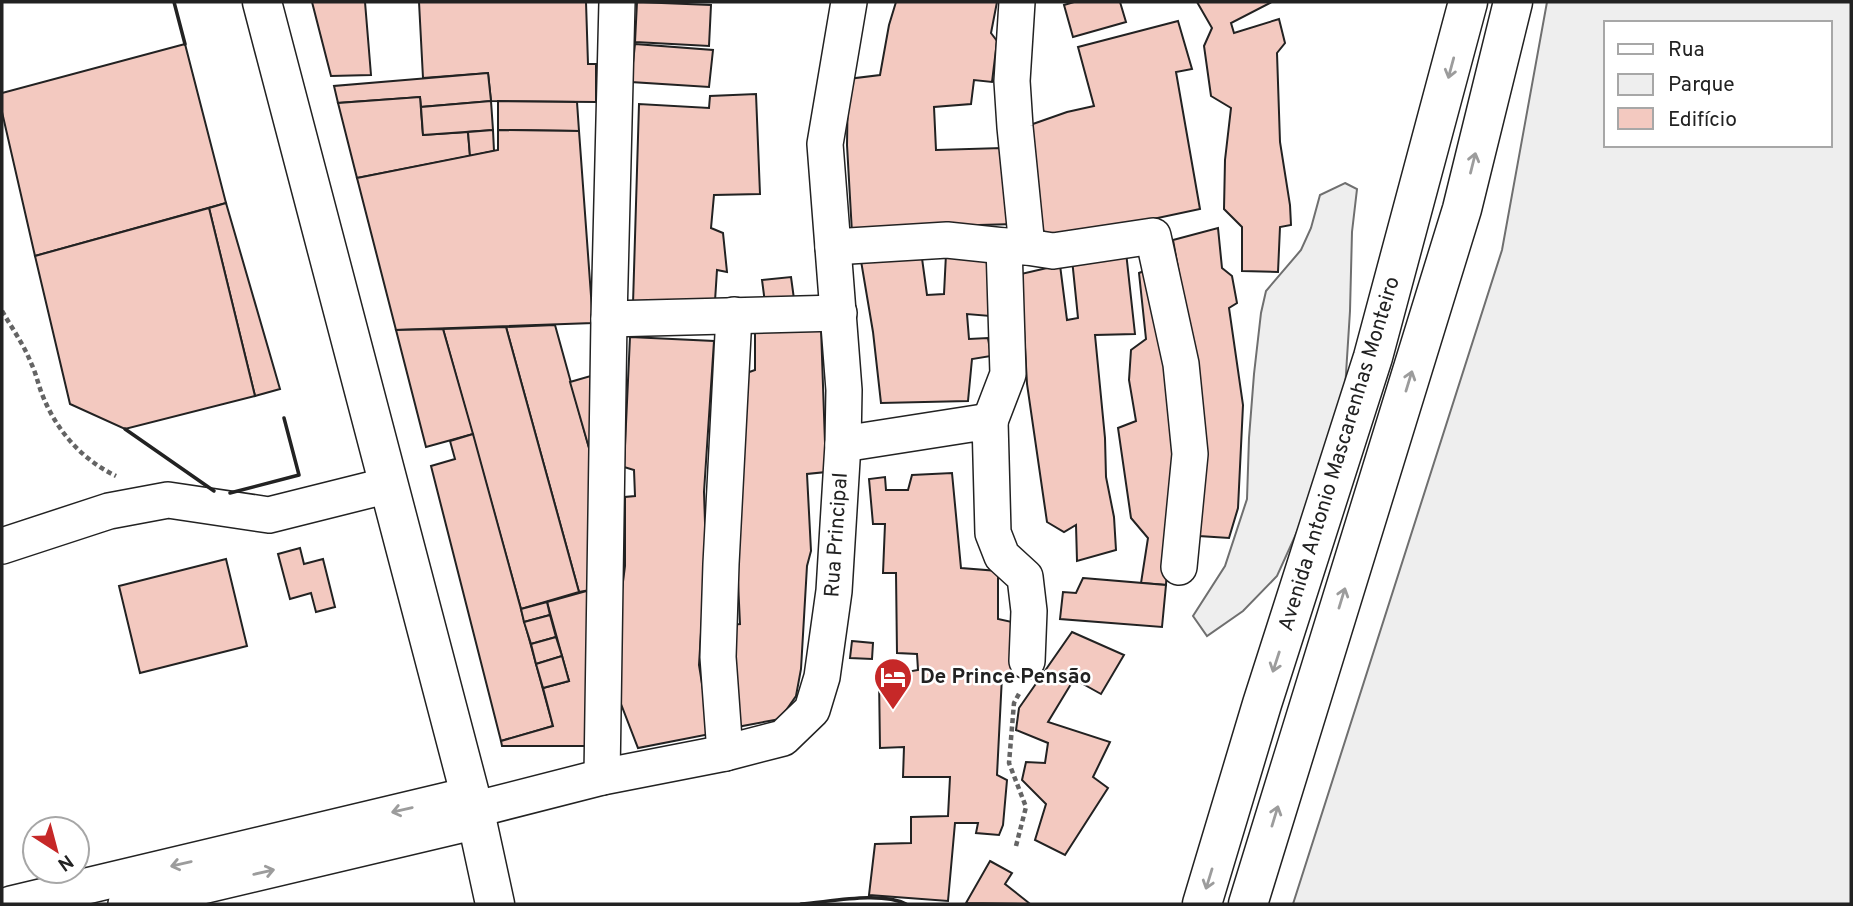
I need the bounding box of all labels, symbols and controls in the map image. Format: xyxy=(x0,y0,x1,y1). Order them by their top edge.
legend xyxy=(1604,21,1832,147)
text: Rua xyxy=(1668,37,1705,64)
one-way arrow xyxy=(1444,56,1457,79)
text: Parque xyxy=(1668,72,1735,99)
text: Edifício xyxy=(1668,107,1737,134)
one-way arrow xyxy=(1467,152,1480,174)
street label: Avenida Antonio Mascarenhas Monteiro xyxy=(1273,273,1407,635)
one-way arrow xyxy=(1404,370,1416,392)
street label: Rua Principal xyxy=(819,472,855,598)
one-way arrow xyxy=(1336,587,1349,609)
one-way arrow xyxy=(1268,650,1281,672)
hotel icon: De Prince Pensão xyxy=(872,656,914,711)
place label: De Prince Pensão xyxy=(920,664,1091,691)
one-way arrow xyxy=(391,804,414,818)
one-way arrow xyxy=(1270,805,1283,827)
north arrow xyxy=(21,815,91,885)
text: N xyxy=(52,848,77,876)
one-way arrow xyxy=(170,857,193,871)
one-way arrow xyxy=(252,864,275,878)
one-way arrow xyxy=(1202,868,1215,890)

